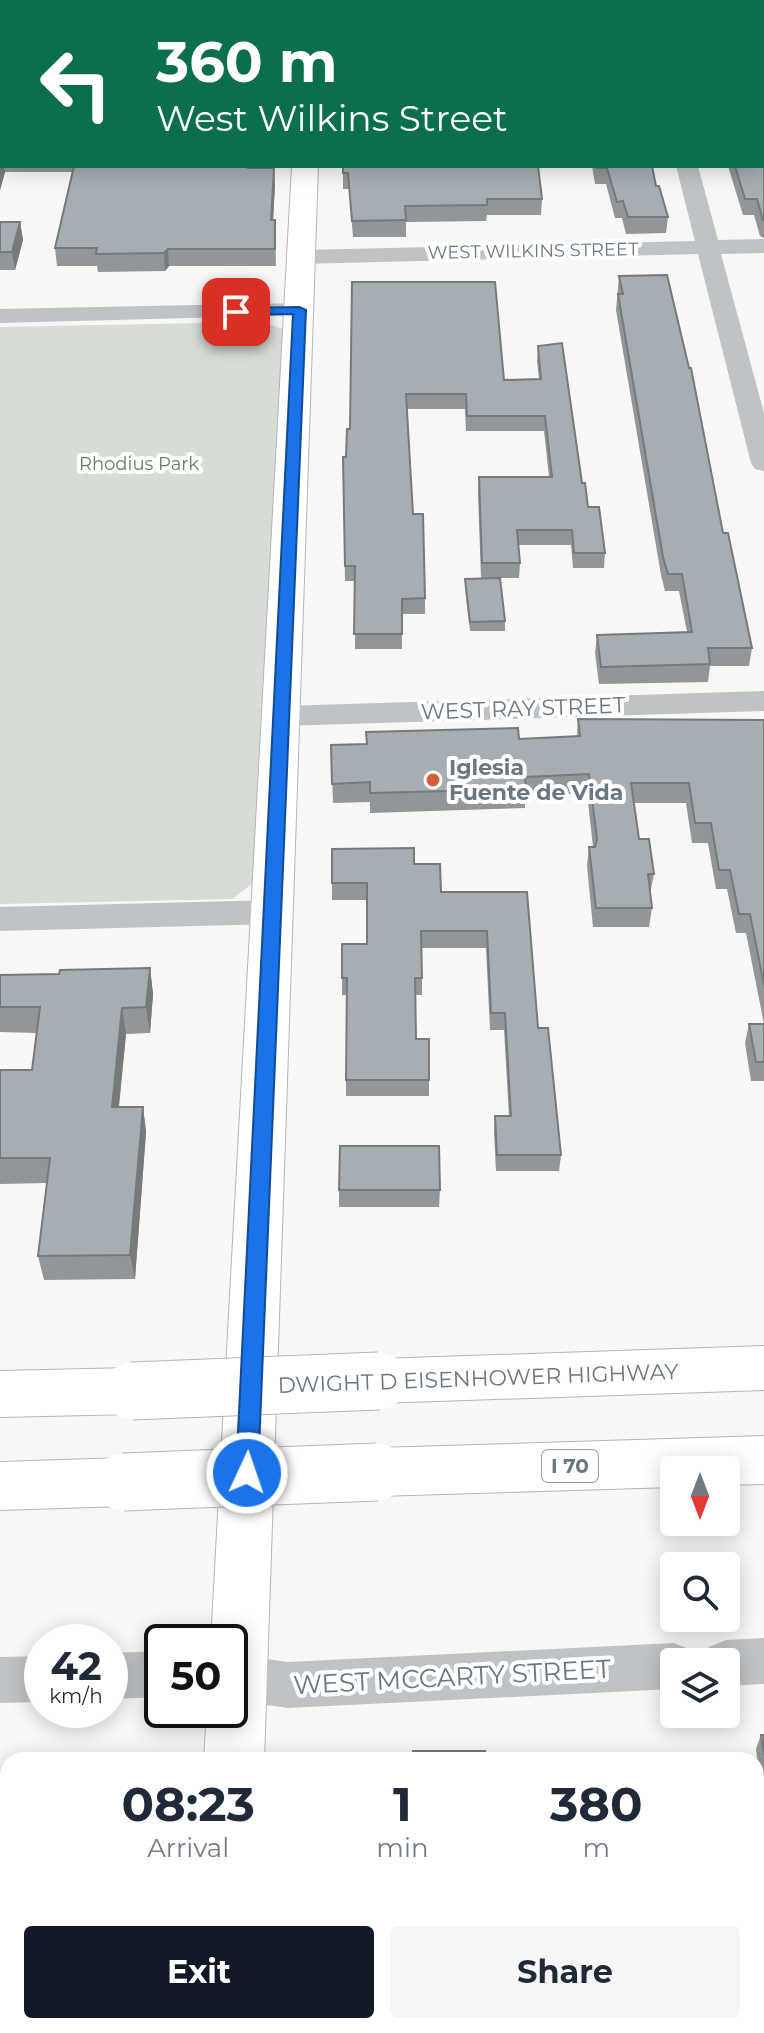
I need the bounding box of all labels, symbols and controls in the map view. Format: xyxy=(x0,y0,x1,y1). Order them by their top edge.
text: 360 m xyxy=(156,28,337,96)
icon: left xyxy=(24,32,128,136)
text: West Wilkins Street xyxy=(156,96,508,140)
street label: WEST WILKINS STREET xyxy=(427,238,639,264)
pin xyxy=(202,278,270,346)
icon: arrive xyxy=(214,290,258,334)
park label: Rhodius Park xyxy=(79,453,199,475)
street label: WEST RAY STREET xyxy=(420,691,626,726)
place label: Iglesia Fuente de Vida xyxy=(449,754,623,806)
marker: Iglesia Fuente de Vida xyxy=(424,771,442,789)
street label: DWIGHT D EISENHOWER HIGHWAY xyxy=(277,1358,679,1399)
position arrow xyxy=(205,1431,289,1515)
road number: I 70 xyxy=(542,1450,598,1482)
north arrow xyxy=(660,1456,740,1536)
map controls xyxy=(660,1456,740,1728)
button: search xyxy=(660,1552,740,1632)
speed limit sign: 50 xyxy=(144,1624,248,1728)
text: 42 xyxy=(50,1641,102,1690)
button: layers xyxy=(660,1648,740,1728)
street label: WEST MCCARTY STREET xyxy=(292,1653,612,1701)
text: km/h xyxy=(49,1684,103,1708)
text: 08:23 xyxy=(121,1775,255,1833)
text: 1 xyxy=(393,1775,412,1833)
text: 380 xyxy=(550,1775,643,1833)
text: Arrival xyxy=(147,1832,229,1864)
text: min xyxy=(376,1832,429,1864)
text: m xyxy=(582,1832,610,1864)
button: Exit xyxy=(24,1926,374,2018)
button: Share xyxy=(390,1926,740,2018)

